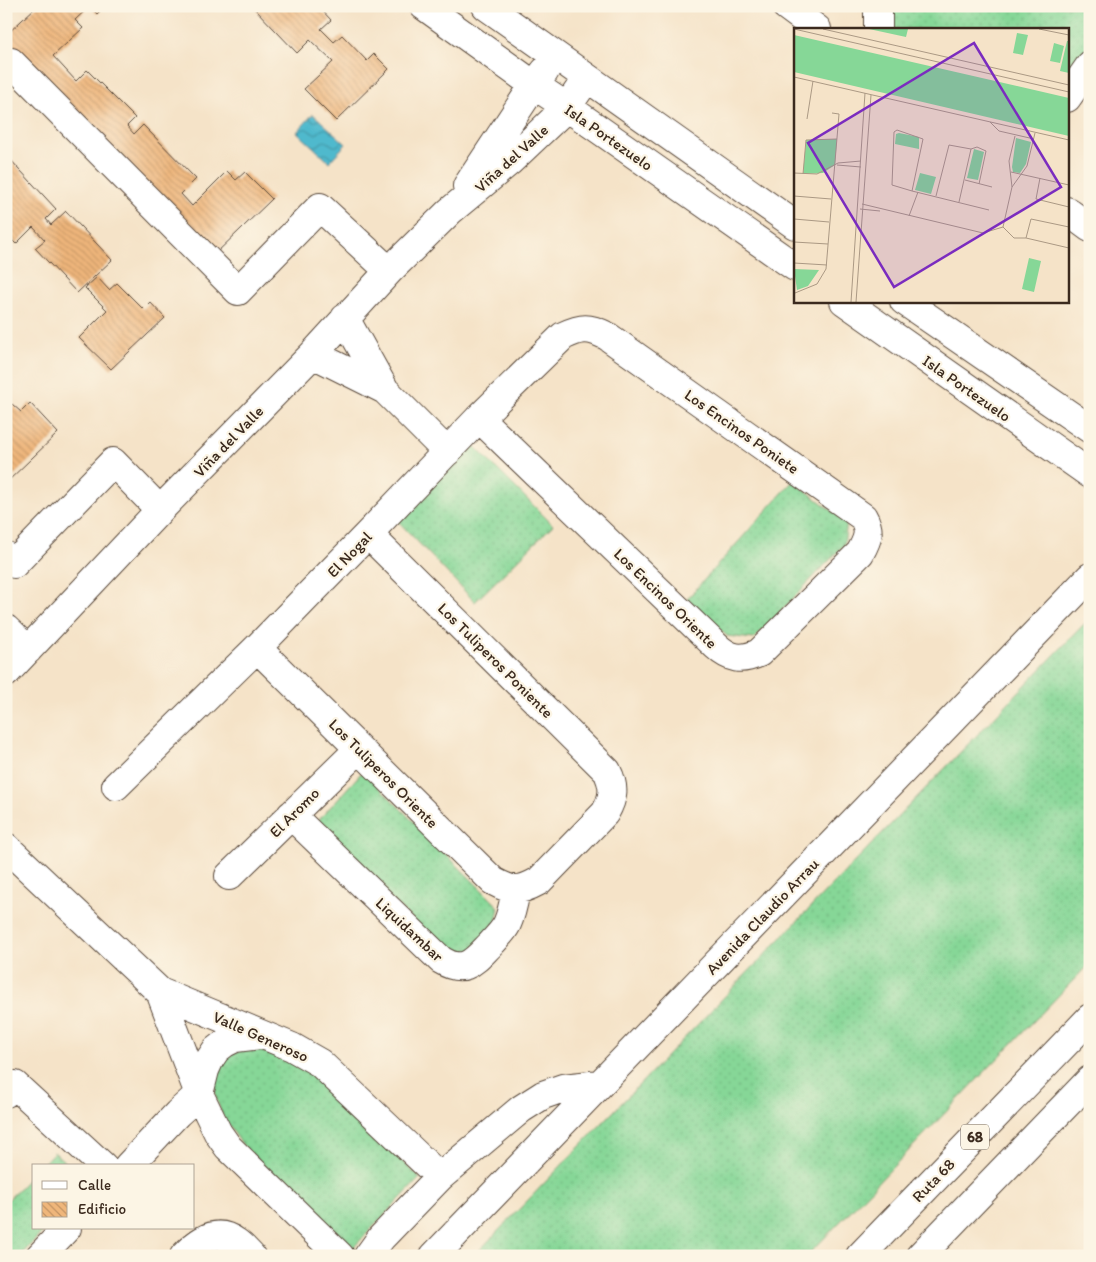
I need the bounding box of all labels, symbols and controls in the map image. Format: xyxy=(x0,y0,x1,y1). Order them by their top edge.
inset map xyxy=(794,28,1068,302)
street label: Isla Portezuelo xyxy=(561,100,656,175)
street label: Viña del Valle xyxy=(471,120,552,196)
street label: Isla Portezuelo xyxy=(919,351,1014,426)
street label: Los Encinos Poniete xyxy=(681,385,803,478)
street label: Viña del Valle xyxy=(189,401,267,481)
street label: El Nogal xyxy=(323,527,376,581)
street label: Los Encinos Oriente xyxy=(610,544,721,653)
street label: Los Tuliperos Poniente xyxy=(434,599,557,722)
street label: Los Tuliperos Oriente xyxy=(325,715,442,832)
street label: El Aromo xyxy=(265,783,323,841)
street label: Avenida Claudio Arrau xyxy=(702,854,823,978)
street label: Liquidambar xyxy=(372,893,448,966)
street label: Valle Generoso xyxy=(210,1007,312,1066)
road number: 68 xyxy=(961,1124,989,1150)
street label: Ruta 68 xyxy=(908,1154,959,1206)
legend xyxy=(32,1164,195,1230)
text: Calle xyxy=(78,1176,111,1194)
text: Edificio xyxy=(78,1200,126,1218)

